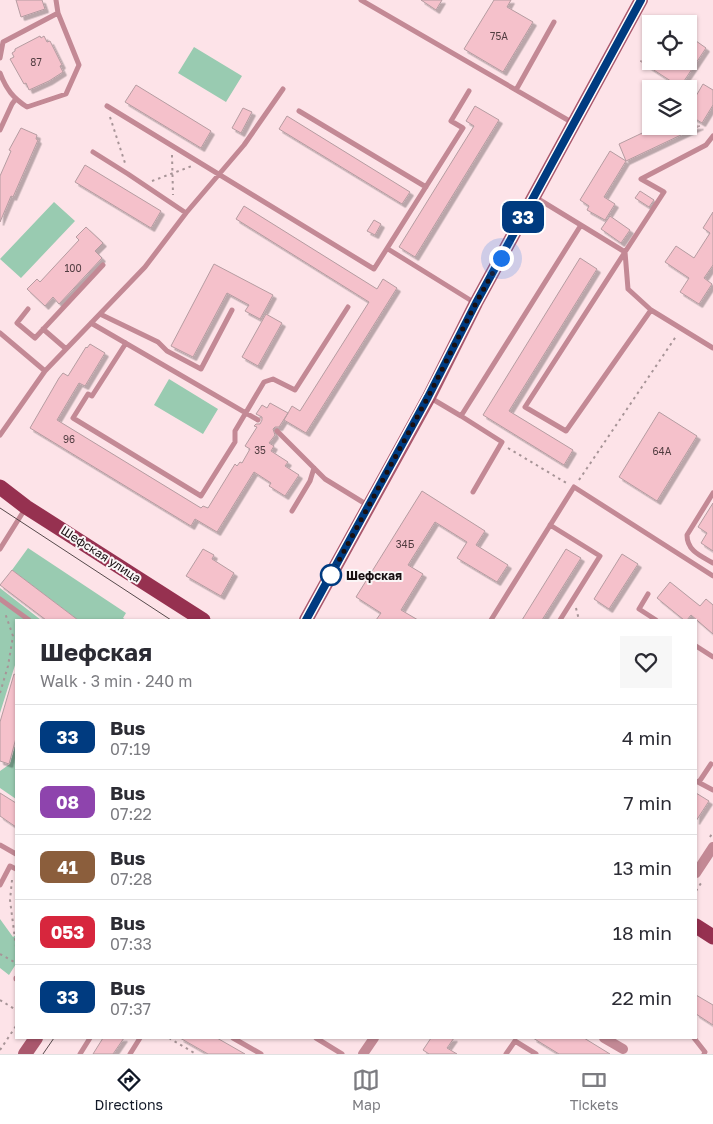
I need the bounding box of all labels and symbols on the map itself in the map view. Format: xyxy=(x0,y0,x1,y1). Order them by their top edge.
house number: 75А xyxy=(490,30,508,42)
house number: 87 xyxy=(30,56,42,68)
line badge: 33 xyxy=(500,201,546,233)
your location xyxy=(489,246,514,271)
house number: 100 xyxy=(64,262,82,274)
house number: 96 xyxy=(63,433,75,445)
house number: 35 xyxy=(254,444,266,456)
house number: 64А xyxy=(653,445,672,457)
street label: Шефская улица xyxy=(58,522,144,586)
house number: 34Б xyxy=(396,538,415,550)
marker: Шефская xyxy=(320,564,342,586)
place label: Шефская xyxy=(346,568,402,583)

